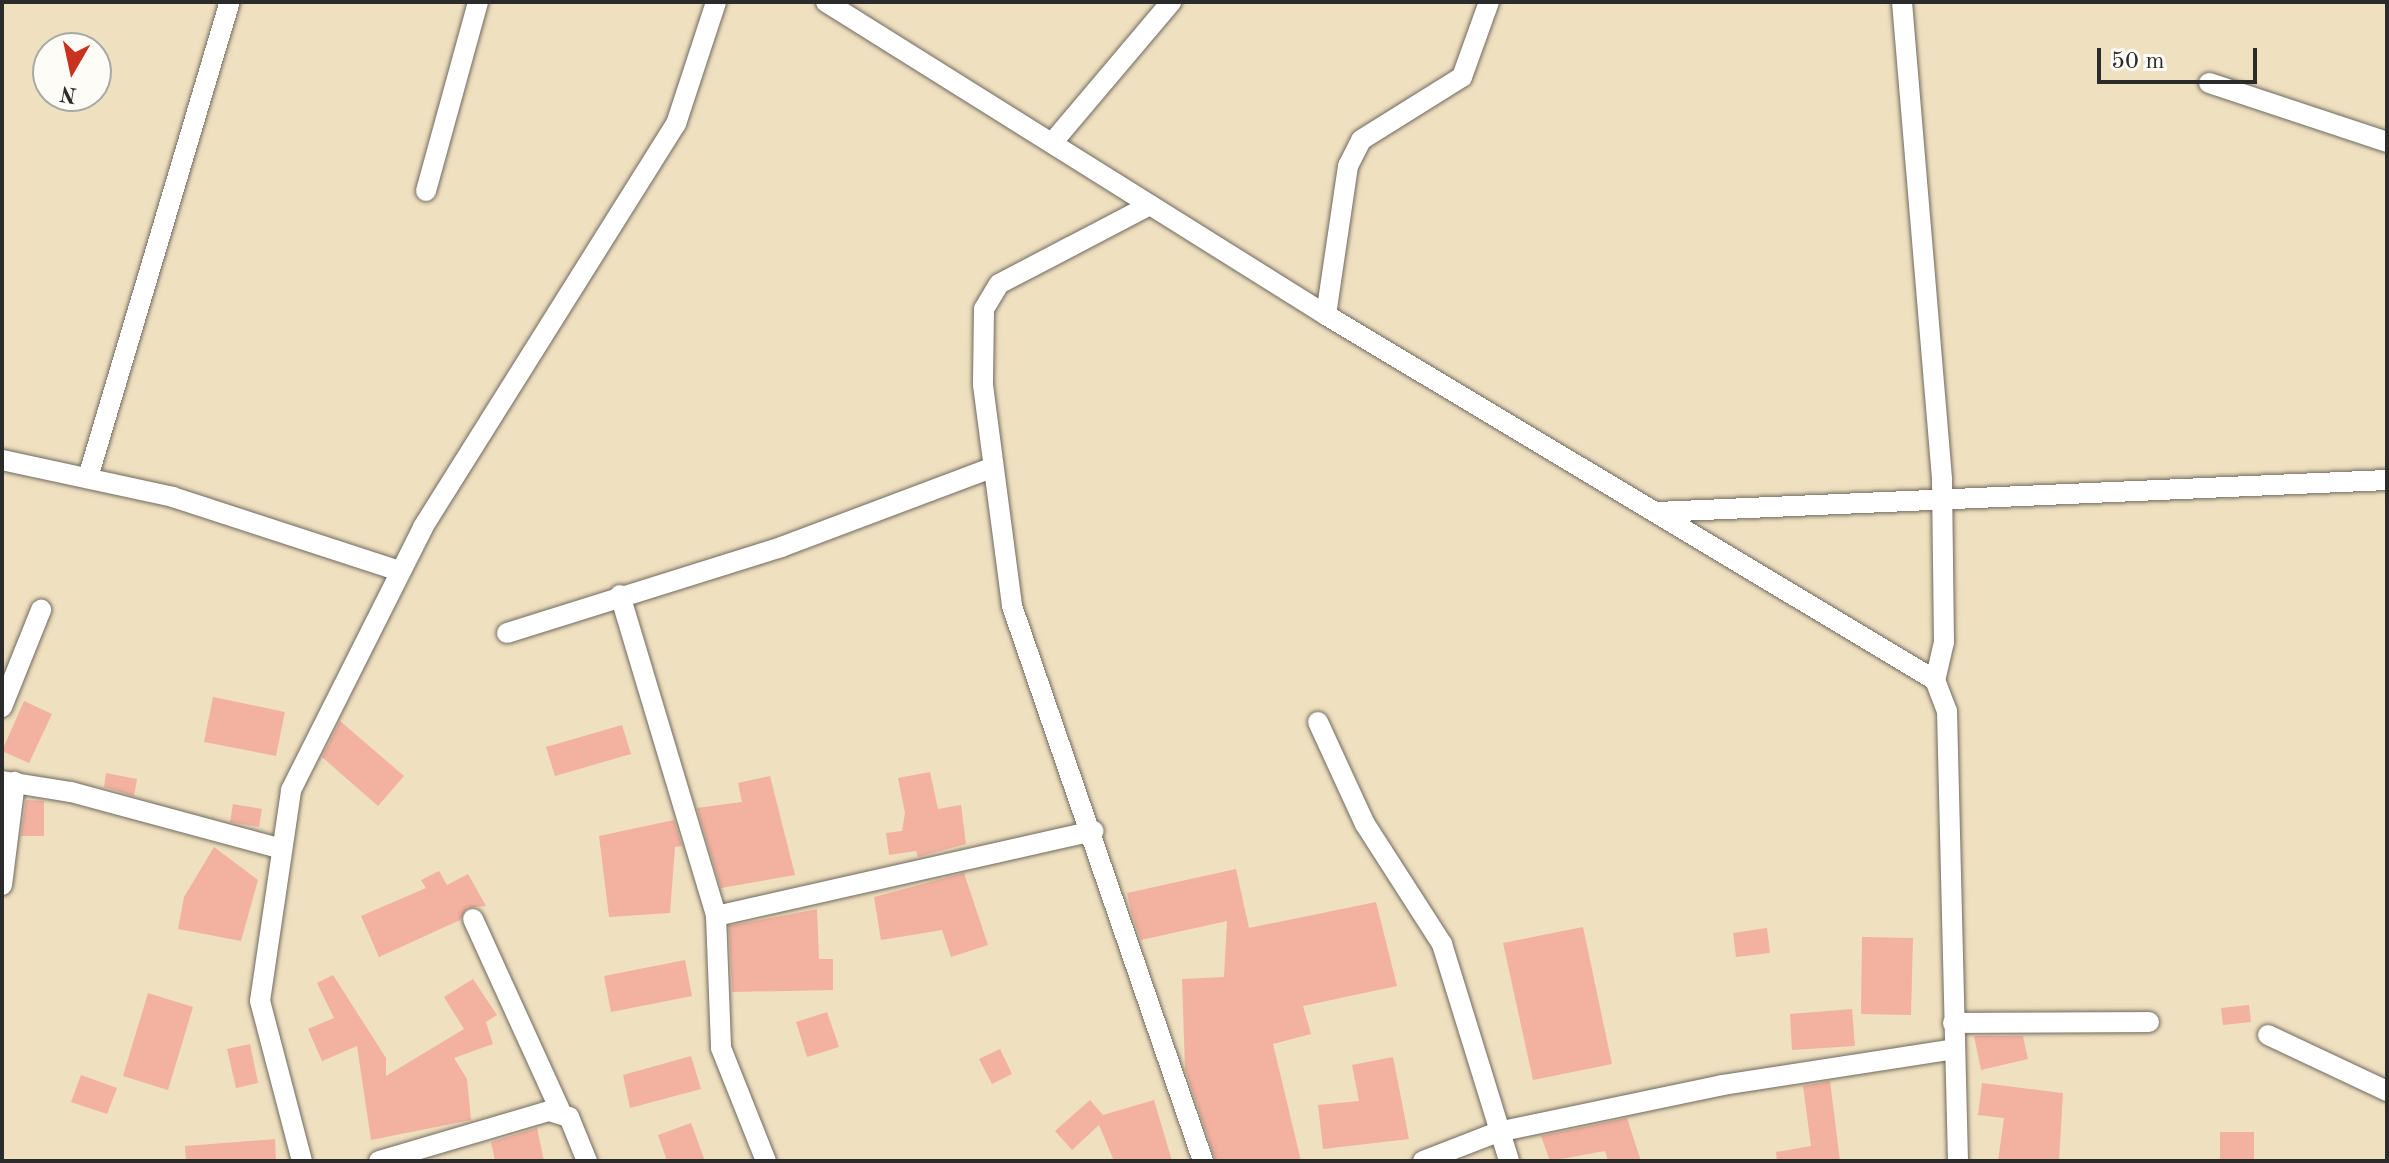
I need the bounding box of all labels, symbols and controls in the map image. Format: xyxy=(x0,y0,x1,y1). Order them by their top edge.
north arrow xyxy=(32,32,112,112)
scale bar xyxy=(2101,32,2261,82)
text: 50 m xyxy=(2111,50,2165,74)
text: N xyxy=(59,82,79,106)

